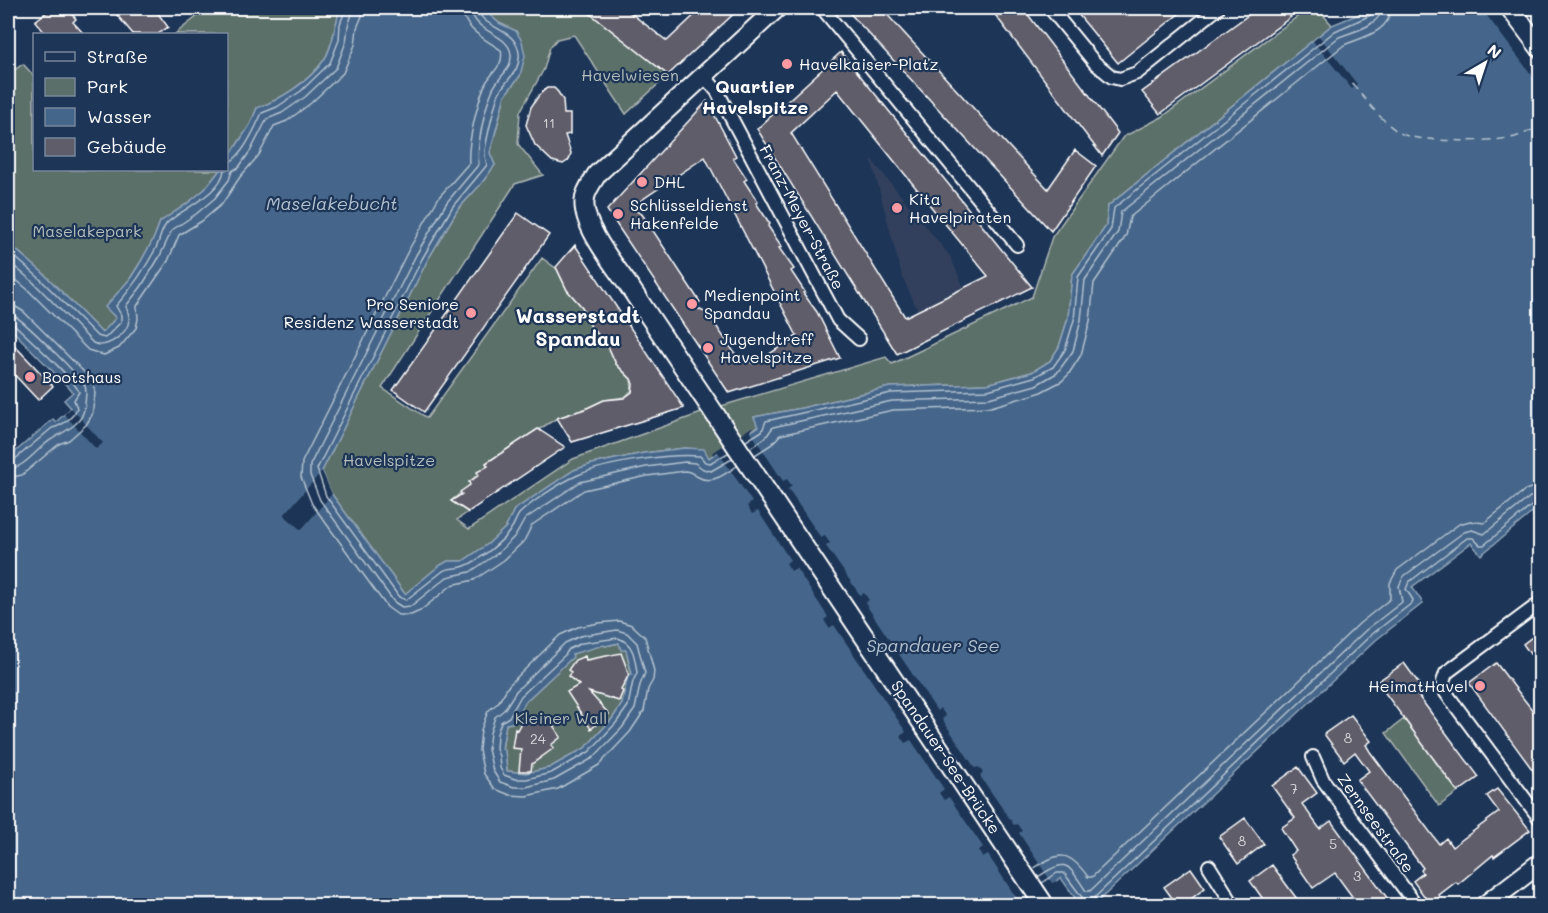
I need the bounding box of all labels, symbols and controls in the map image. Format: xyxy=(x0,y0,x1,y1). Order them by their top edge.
legend xyxy=(33,33,228,171)
north arrow xyxy=(1455,33,1515,93)
text: N xyxy=(1483,39,1506,63)
text: Straße xyxy=(87,44,148,68)
place label: Havelkaiser-Platz xyxy=(799,53,938,74)
marker: Havelkaiser-Platz xyxy=(780,57,794,71)
park label: Havelwiesen xyxy=(581,64,679,85)
text: Park xyxy=(87,74,128,98)
district label: Quartier Havelspitze xyxy=(702,74,808,119)
text: Wasser xyxy=(87,104,152,128)
house number: 11 xyxy=(543,113,555,132)
text: Gebäude xyxy=(87,134,167,158)
street label: Franz-Meyer-Straße xyxy=(755,141,850,293)
place label: DHL xyxy=(654,171,685,192)
marker: DHL xyxy=(635,175,649,189)
place label: Kita Havelpiraten xyxy=(909,188,1011,227)
water label: Maselakebucht xyxy=(266,191,398,215)
place label: Schlüsseldienst Hakenfelde xyxy=(630,194,748,233)
marker: Kita Havelpiraten xyxy=(890,201,904,215)
marker: Schlüsseldienst Hakenfelde xyxy=(611,207,625,221)
park label: Maselakepark xyxy=(32,220,142,241)
place label: Medienpoint Spandau xyxy=(704,284,801,323)
place label: Pro Seniore Residenz Wasserstadt xyxy=(284,293,459,332)
marker: Medienpoint Spandau xyxy=(685,297,699,311)
district label: Wasserstadt Spandau xyxy=(516,302,640,351)
marker: Pro Seniore Residenz Wasserstadt xyxy=(464,306,478,320)
place label: Jugendtreff Havelspitze xyxy=(720,328,814,367)
marker: Jugendtreff Havelspitze xyxy=(701,341,715,355)
place label: Bootshaus xyxy=(42,366,121,387)
marker: Bootshaus xyxy=(23,370,37,384)
park label: Havelspitze xyxy=(343,449,435,470)
water label: Spandauer See xyxy=(866,633,1000,657)
place label: HeimatHavel xyxy=(1368,675,1468,696)
street label: Spandauer-See-Brücke xyxy=(887,676,1006,838)
marker: HeimatHavel xyxy=(1473,679,1487,693)
park label: Kleiner Wall xyxy=(515,707,607,728)
house number: 8 xyxy=(1344,728,1352,747)
house number: 24 xyxy=(530,729,547,748)
street label: Zernseestraße xyxy=(1333,769,1420,877)
house number: 7 xyxy=(1290,779,1298,798)
house number: 8 xyxy=(1238,831,1246,850)
house number: 5 xyxy=(1329,834,1337,853)
house number: 3 xyxy=(1353,866,1361,885)

